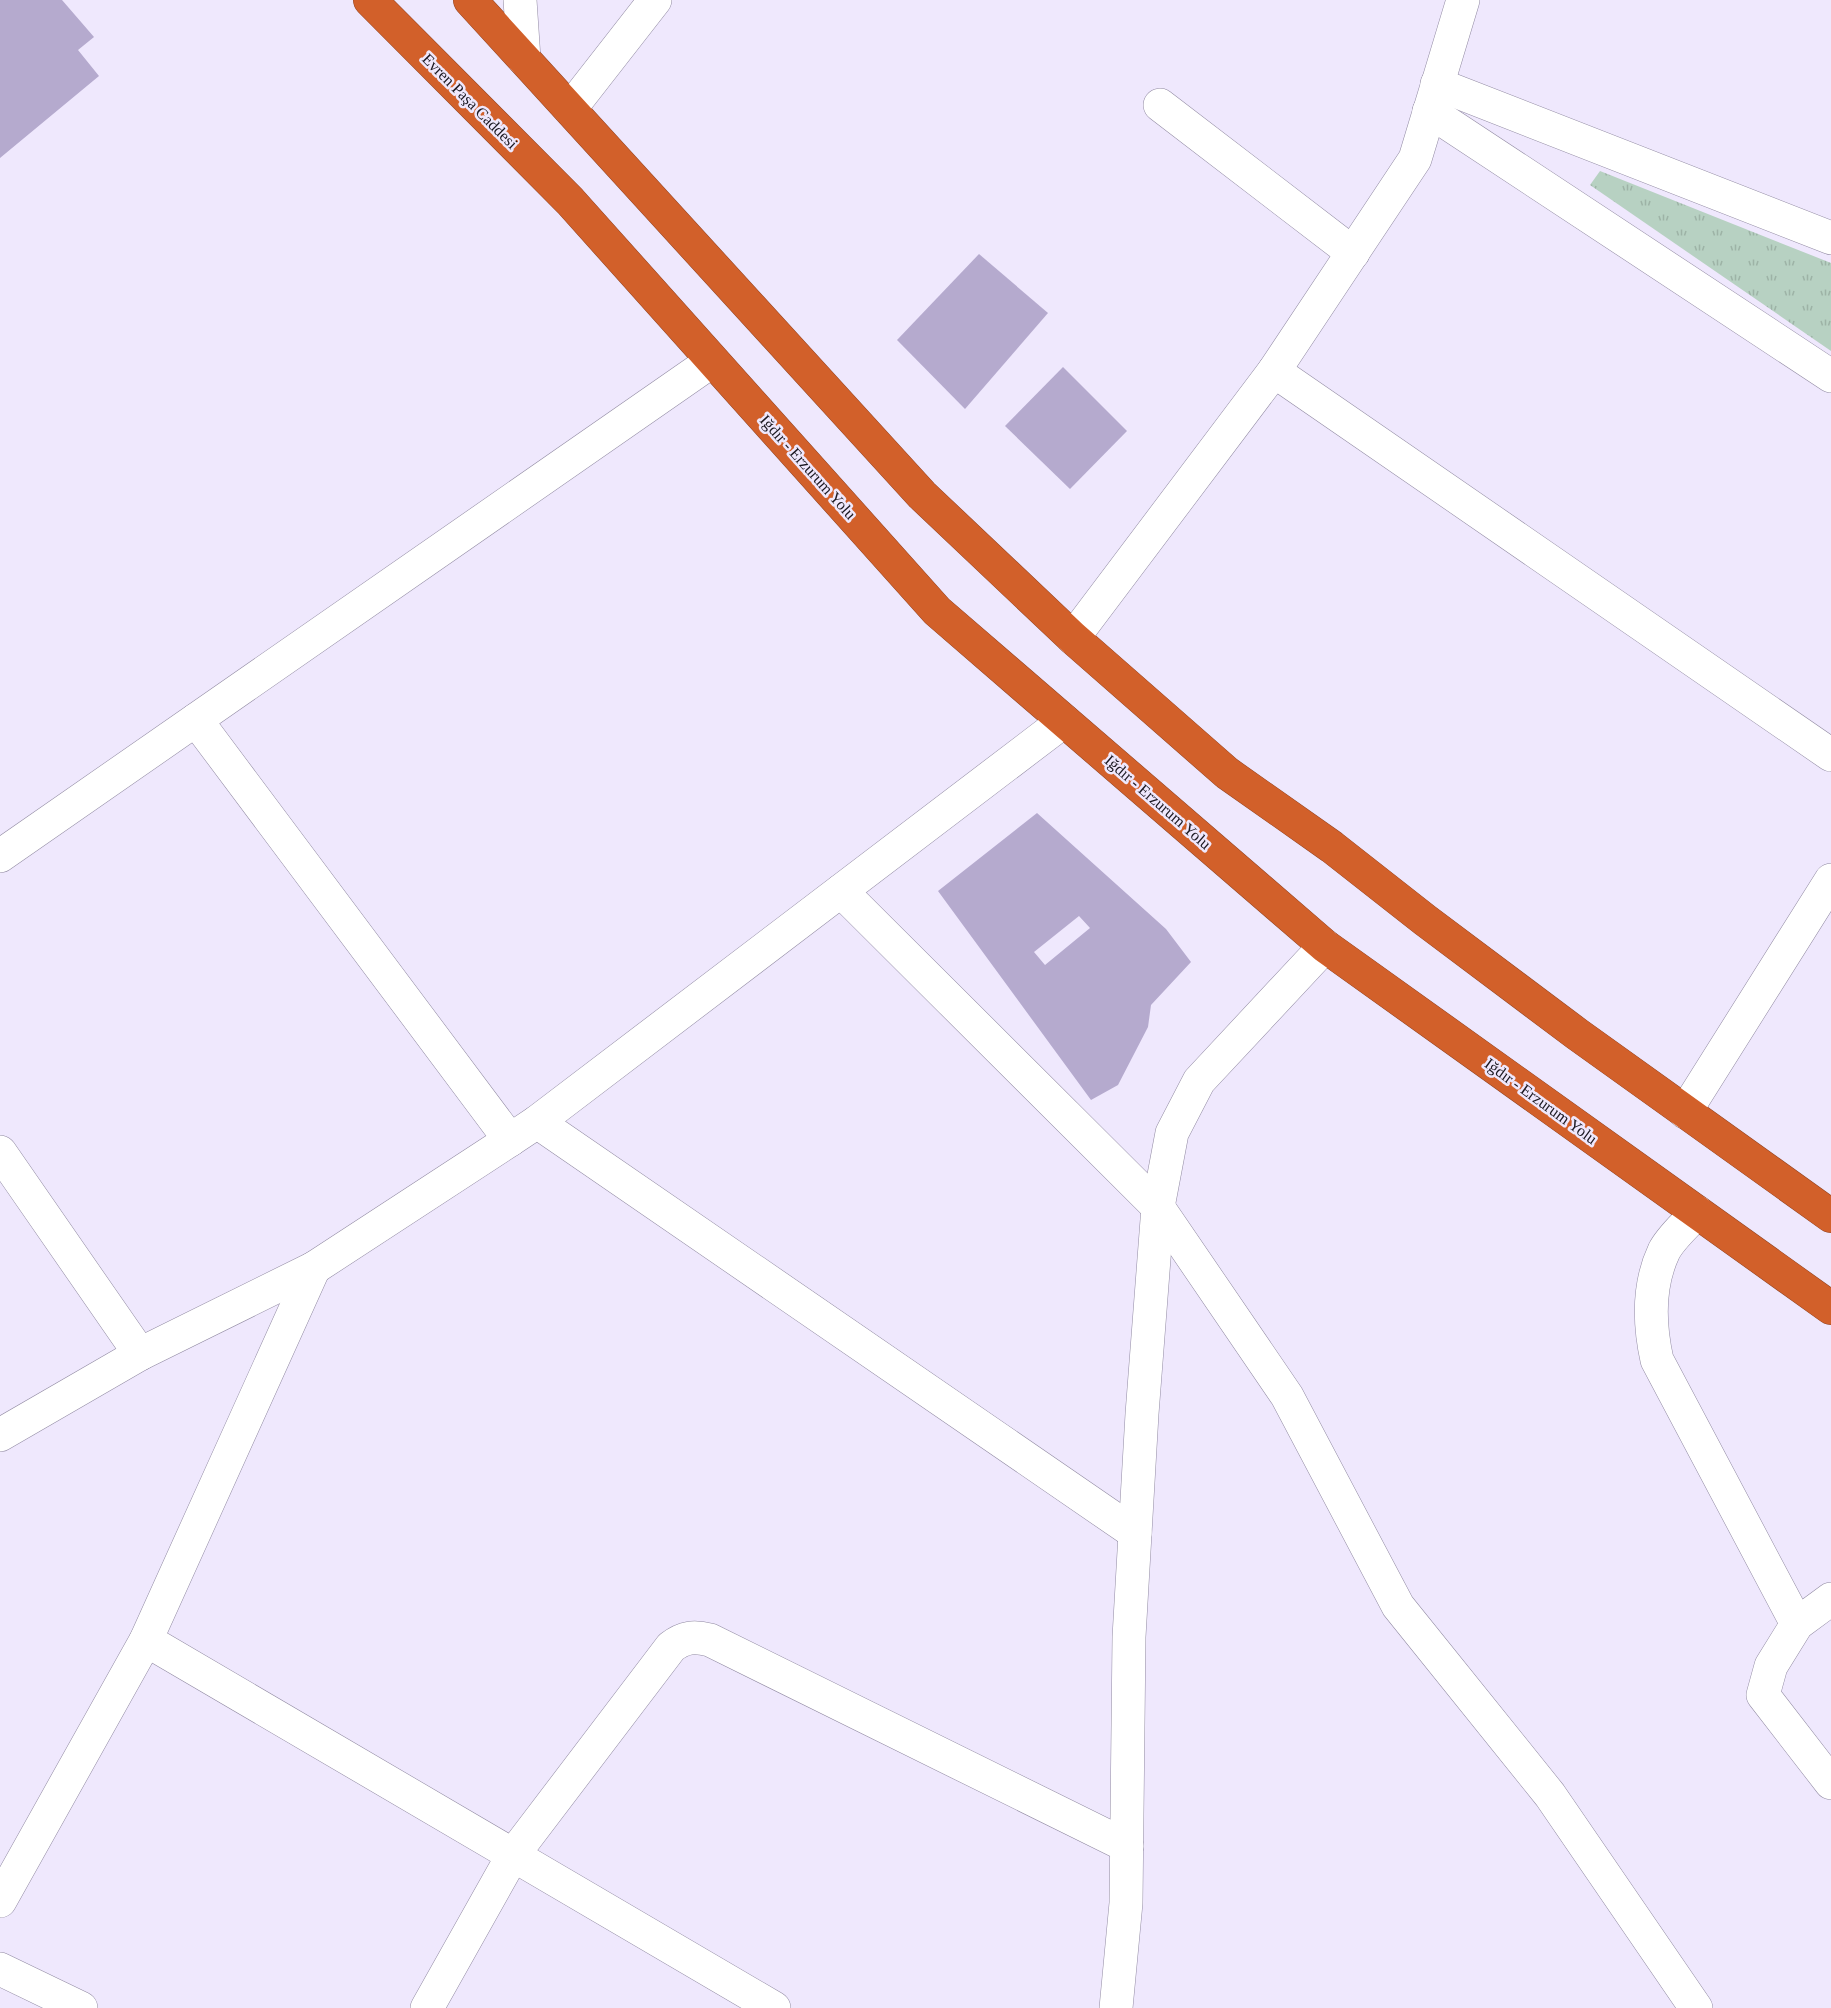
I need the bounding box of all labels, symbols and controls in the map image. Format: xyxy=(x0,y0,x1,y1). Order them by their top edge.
street label: Evren Paşa Caddesi xyxy=(418,50,521,153)
street label: Iğdır - Erzurum Yolu xyxy=(756,411,859,523)
street label: Iğdır - Erzurum Yolu xyxy=(1101,752,1214,853)
street label: Iğdır - Erzurum Yolu xyxy=(1481,1055,1600,1148)

